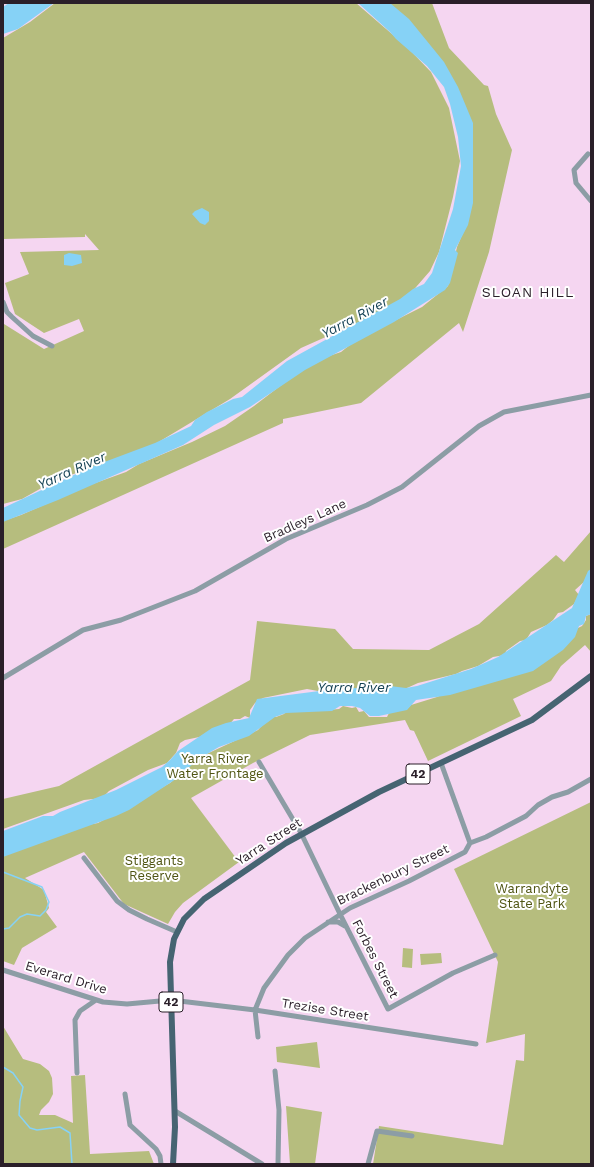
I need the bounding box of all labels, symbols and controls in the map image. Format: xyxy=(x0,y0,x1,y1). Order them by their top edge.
district label: SLOAN HILL xyxy=(482,285,574,301)
water label: Yarra River xyxy=(319,293,391,343)
water label: Yarra River xyxy=(35,449,109,493)
street label: Bradleys Lane xyxy=(261,496,349,546)
water label: Yarra River xyxy=(318,680,390,696)
park label: Yarra River Water Frontage xyxy=(166,751,264,782)
road number: 42 xyxy=(406,764,430,784)
street label: Yarra Street xyxy=(233,815,305,869)
street label: Brackenbury Street xyxy=(334,841,452,909)
park label: Stiggants Reserve xyxy=(125,853,183,884)
park label: Warrandyte State Park xyxy=(496,881,568,912)
street label: Forbes Street xyxy=(348,917,402,1001)
street label: Everard Drive xyxy=(23,958,109,998)
road number: 42 xyxy=(159,992,183,1012)
street label: Trezise Street xyxy=(280,995,370,1025)

